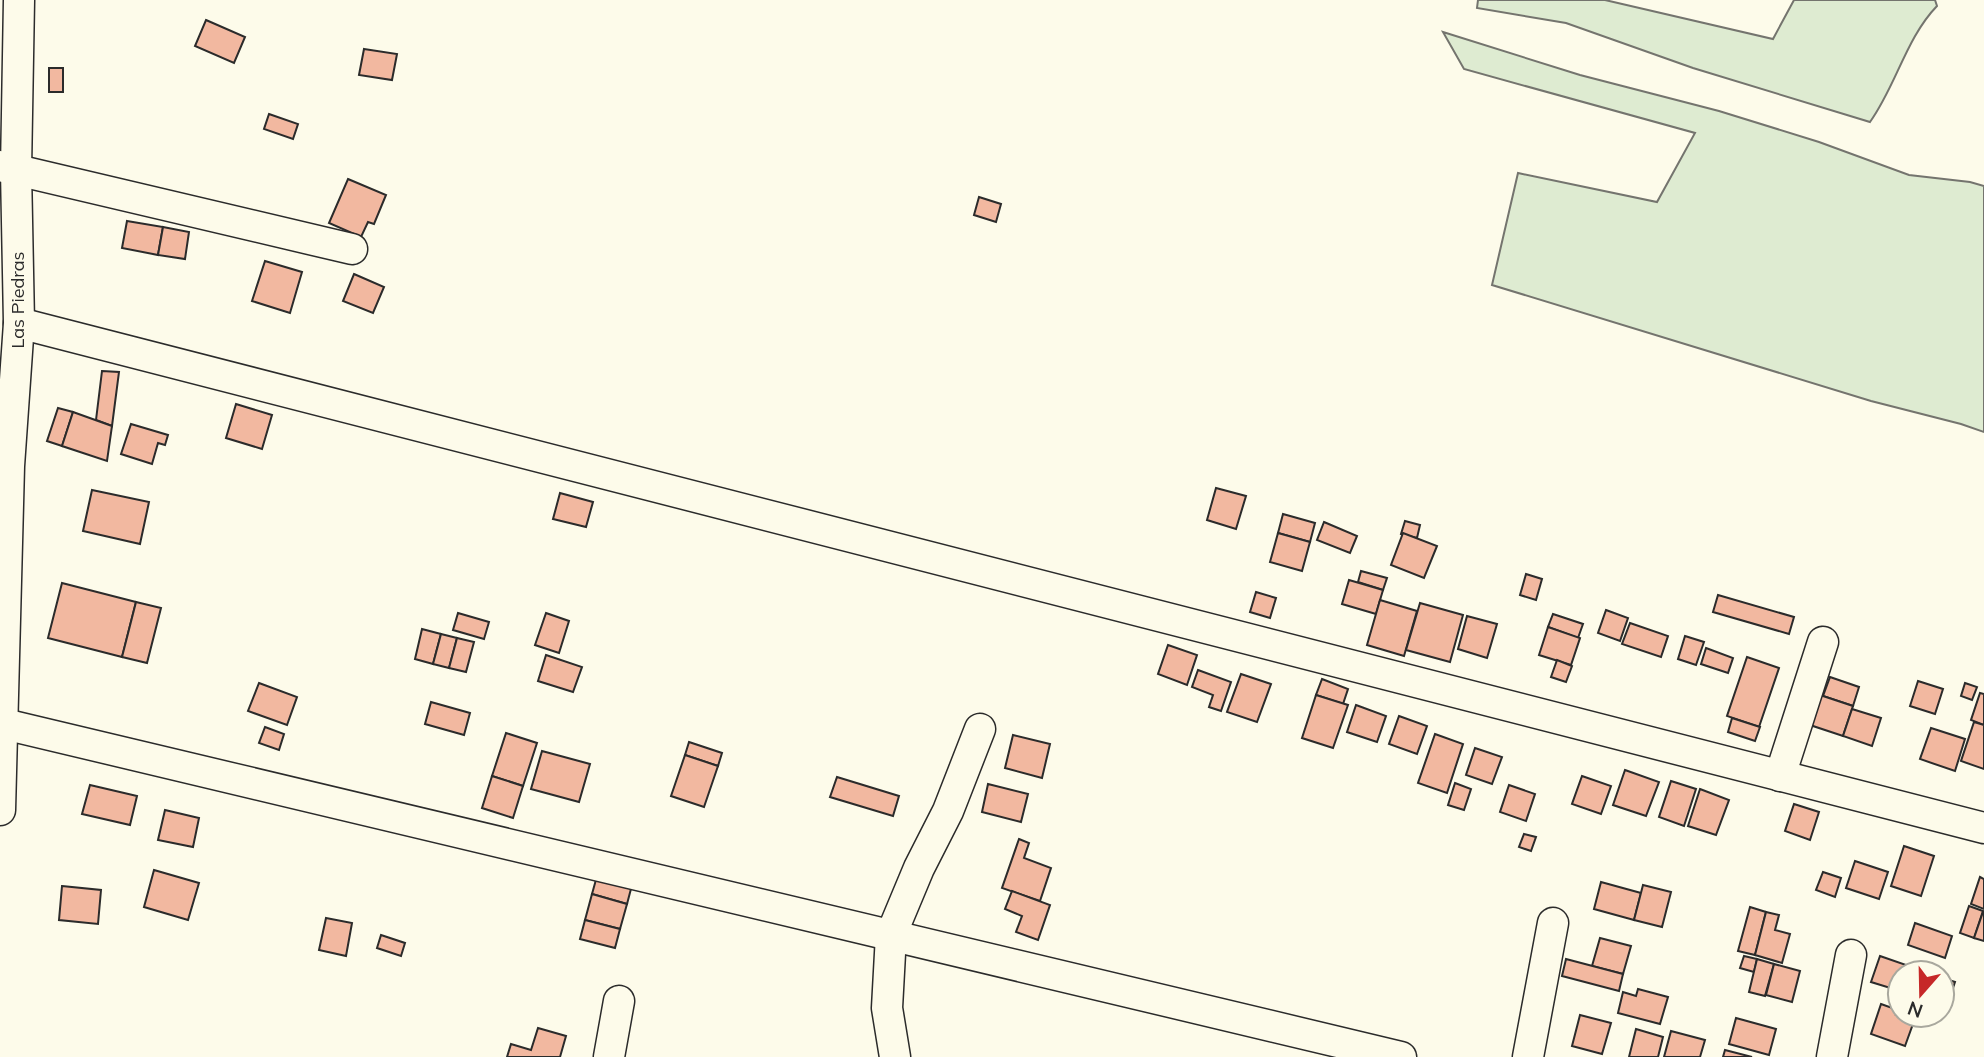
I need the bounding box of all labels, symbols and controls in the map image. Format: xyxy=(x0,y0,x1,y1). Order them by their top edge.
street label: Las Piedras xyxy=(6,251,29,349)
north arrow xyxy=(1886,959,1956,1029)
text: N xyxy=(1904,996,1926,1024)

